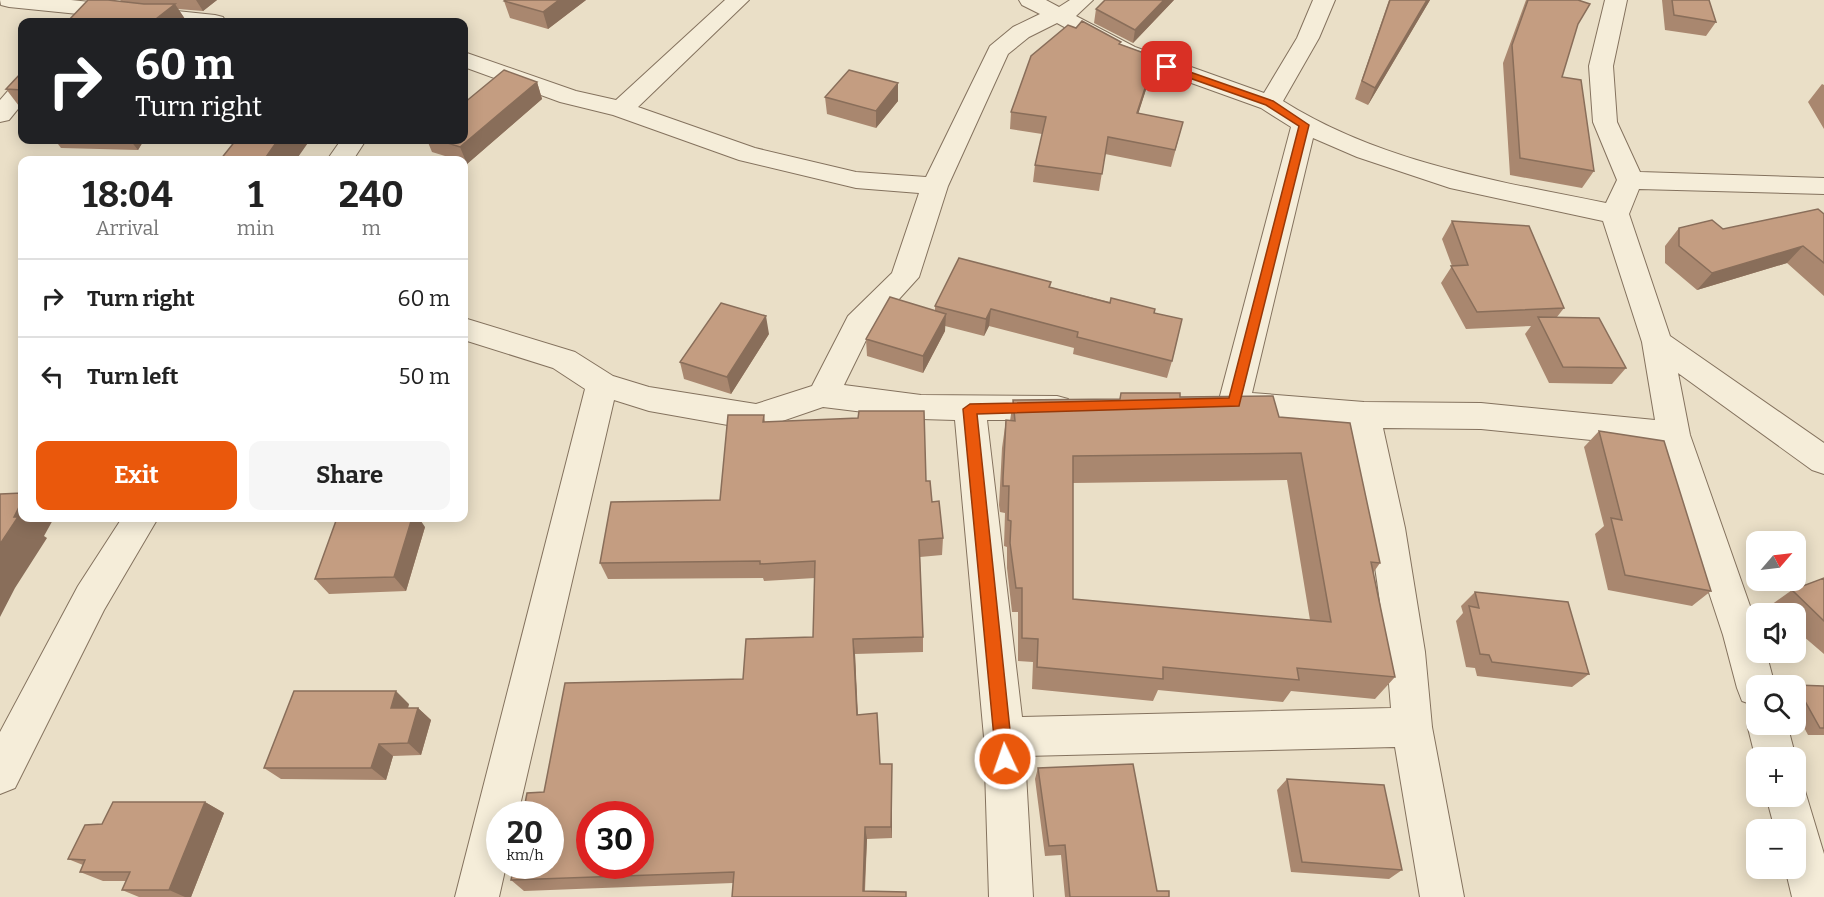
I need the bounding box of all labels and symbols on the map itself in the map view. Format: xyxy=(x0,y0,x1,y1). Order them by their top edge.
pin xyxy=(1141,41,1192,92)
north arrow xyxy=(1746,531,1806,591)
position arrow xyxy=(973,727,1037,791)
speed limit sign: 30 xyxy=(576,801,654,879)

